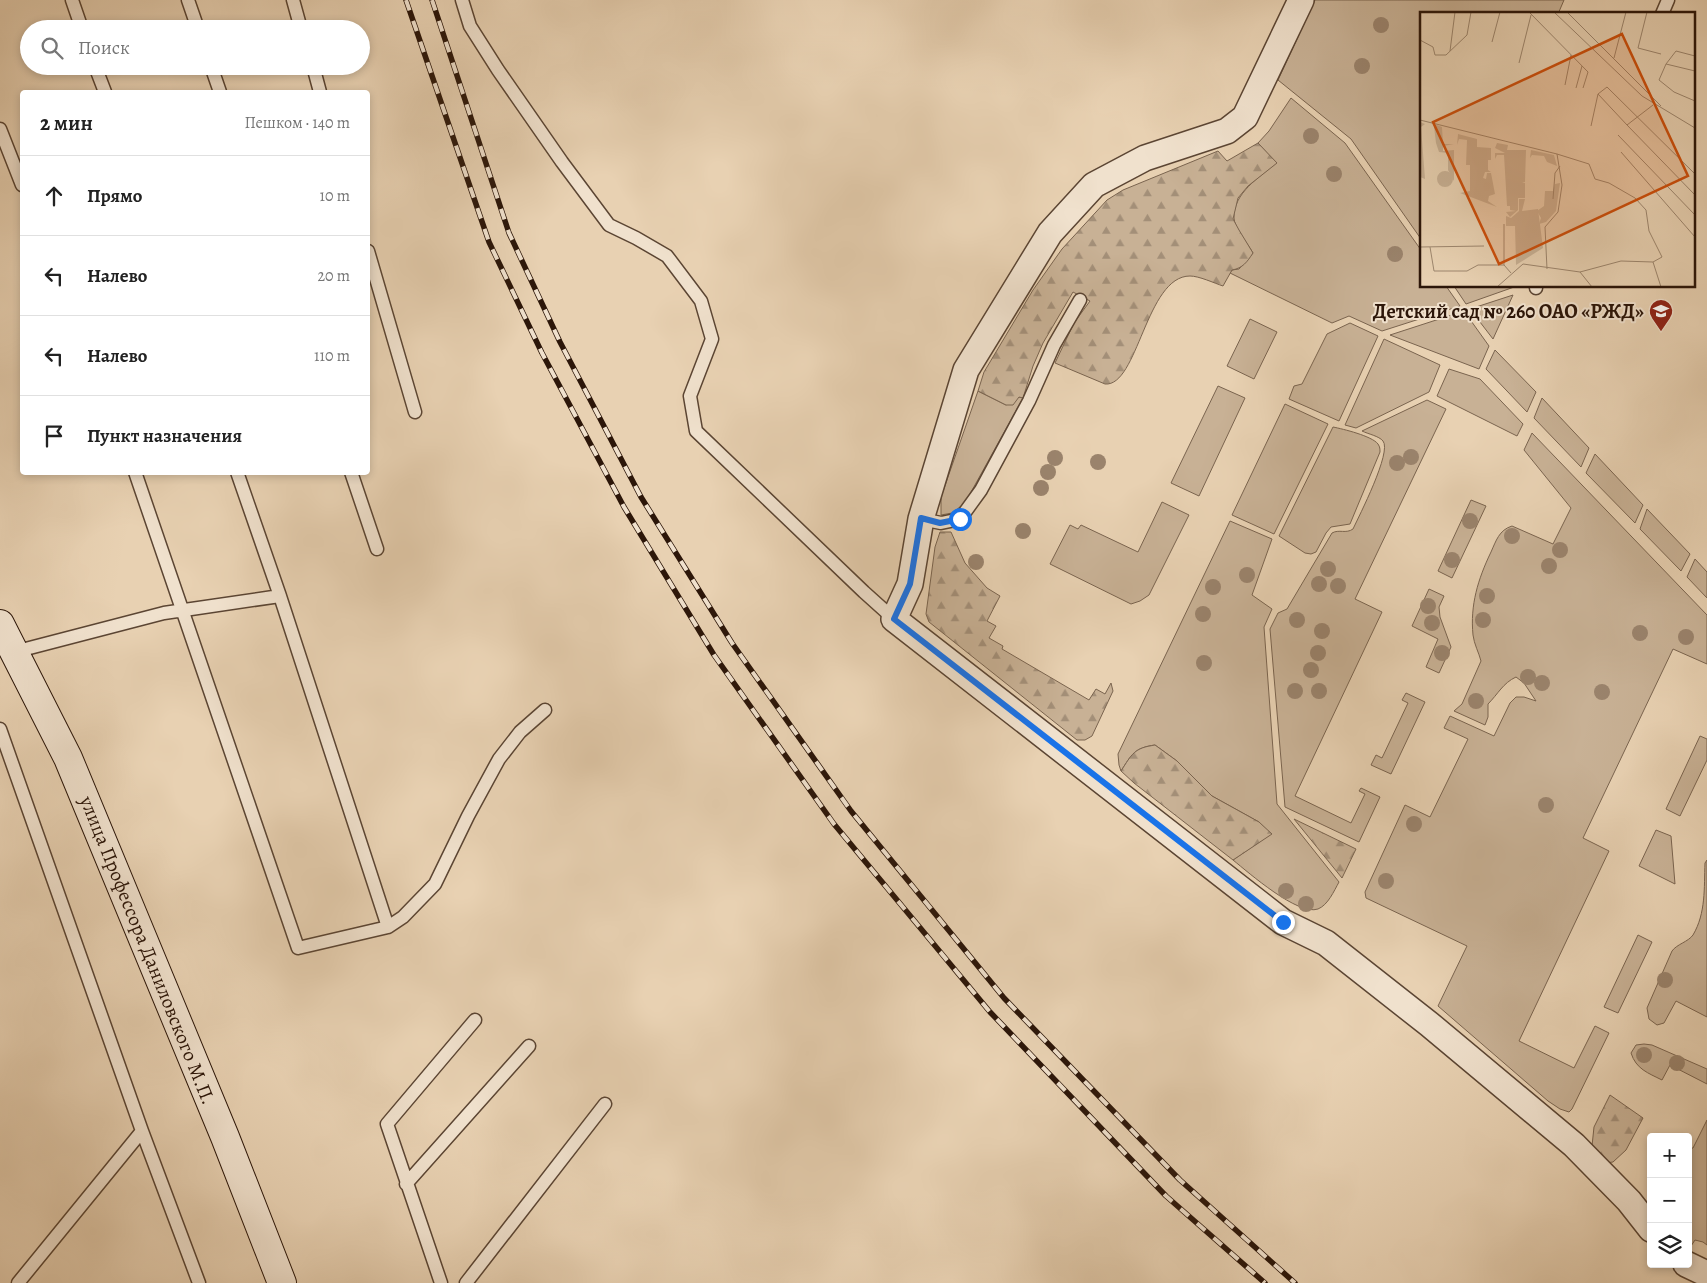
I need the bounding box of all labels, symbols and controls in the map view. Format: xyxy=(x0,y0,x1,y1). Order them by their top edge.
inset map xyxy=(1420,12,1694,288)
search box xyxy=(20,20,370,75)
icon: search xyxy=(38,34,66,62)
text: Поиск xyxy=(78,35,130,61)
text: 2 мин xyxy=(40,109,93,137)
text: Пешком · 140 m xyxy=(245,112,350,134)
icon: ahead xyxy=(40,182,68,210)
text: Прямо xyxy=(87,183,142,209)
text: 10 m xyxy=(320,185,350,207)
icon: left xyxy=(40,262,68,290)
text: Налево xyxy=(87,263,147,289)
text: 20 m xyxy=(317,265,350,287)
place label: Детский сад № 260 ОАО «РЖД» xyxy=(1373,298,1644,325)
school or university icon: Детский сад № 260 ОАО «РЖД» xyxy=(1648,298,1674,332)
icon: left xyxy=(40,342,68,370)
text: Налево xyxy=(87,343,147,369)
text: 110 m xyxy=(314,345,350,367)
icon: arrive xyxy=(40,422,68,450)
text: Пункт назначения xyxy=(87,423,242,449)
route start xyxy=(949,508,972,531)
street label: улица Профессора Даниловского М.П. xyxy=(73,791,222,1108)
route end xyxy=(1272,911,1295,934)
map controls xyxy=(1647,1133,1692,1268)
button: + xyxy=(1647,1133,1692,1178)
button: − xyxy=(1647,1178,1692,1223)
button: layers xyxy=(1647,1223,1692,1268)

